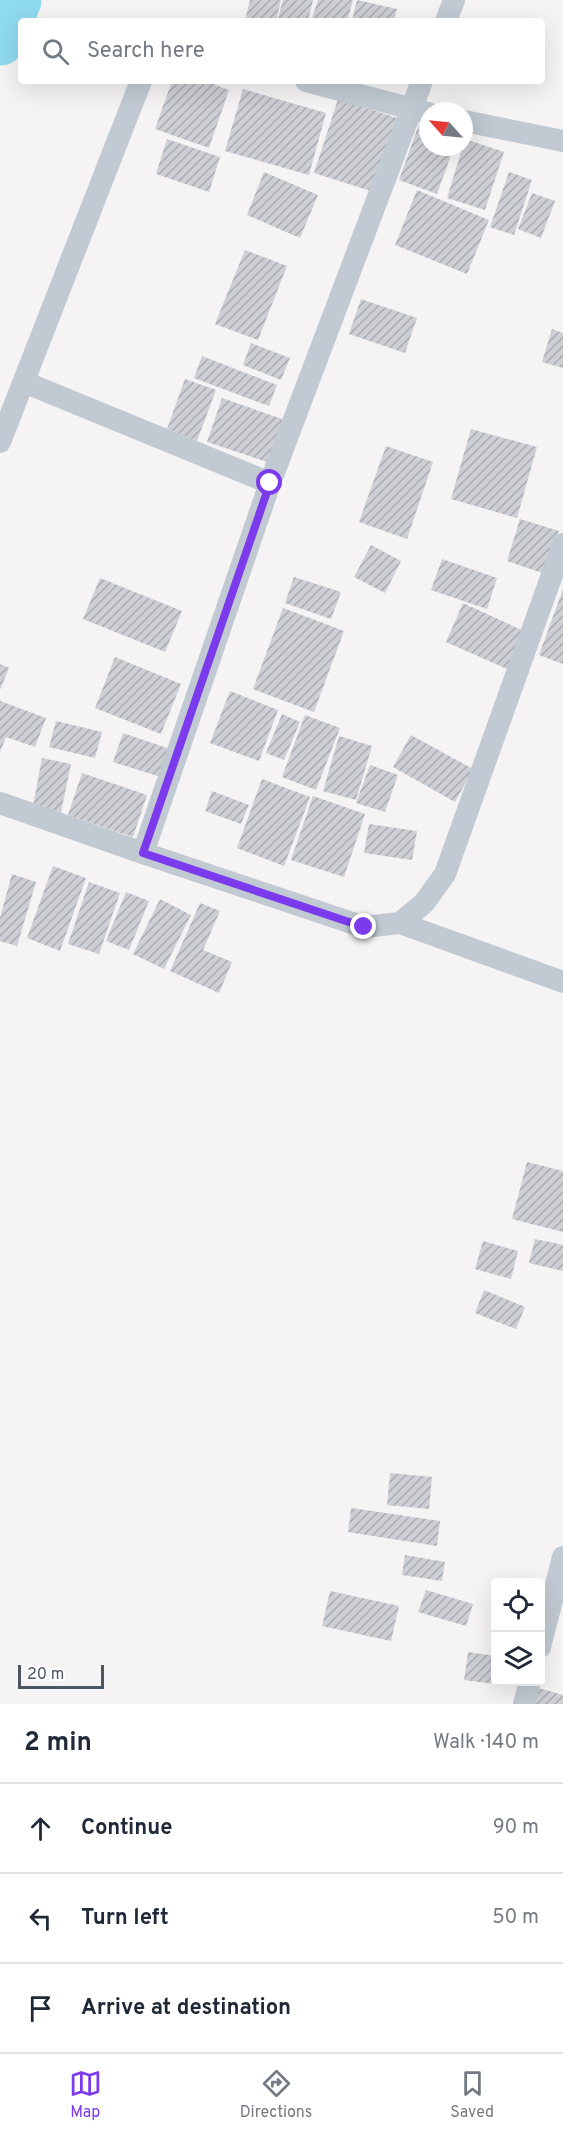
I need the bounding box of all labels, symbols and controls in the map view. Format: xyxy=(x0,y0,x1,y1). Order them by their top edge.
search box xyxy=(18,18,545,84)
icon: search xyxy=(39,35,72,68)
text: Search here xyxy=(87,38,205,65)
north arrow xyxy=(419,102,473,156)
route start xyxy=(256,469,282,495)
route end xyxy=(350,913,376,939)
map controls xyxy=(491,1578,545,1686)
button: locate xyxy=(491,1578,545,1632)
button: layers xyxy=(491,1632,545,1686)
scale bar xyxy=(18,1662,104,1690)
text: 20 m xyxy=(27,1665,64,1685)
text: 2 min xyxy=(24,1727,92,1760)
text: Walk · 140 m xyxy=(433,1730,539,1756)
icon: ahead xyxy=(24,1812,57,1845)
text: Continue xyxy=(81,1815,172,1842)
text: 90 m xyxy=(493,1815,539,1841)
icon: left xyxy=(24,1902,57,1935)
text: Turn left xyxy=(81,1905,169,1932)
text: 50 m xyxy=(492,1905,539,1931)
icon: arrive xyxy=(24,1992,57,2025)
text: Arrive at destination xyxy=(81,1995,291,2022)
tab: Map xyxy=(69,2067,102,2123)
tab: Directions xyxy=(240,2067,312,2123)
tab: Saved xyxy=(450,2067,494,2123)

